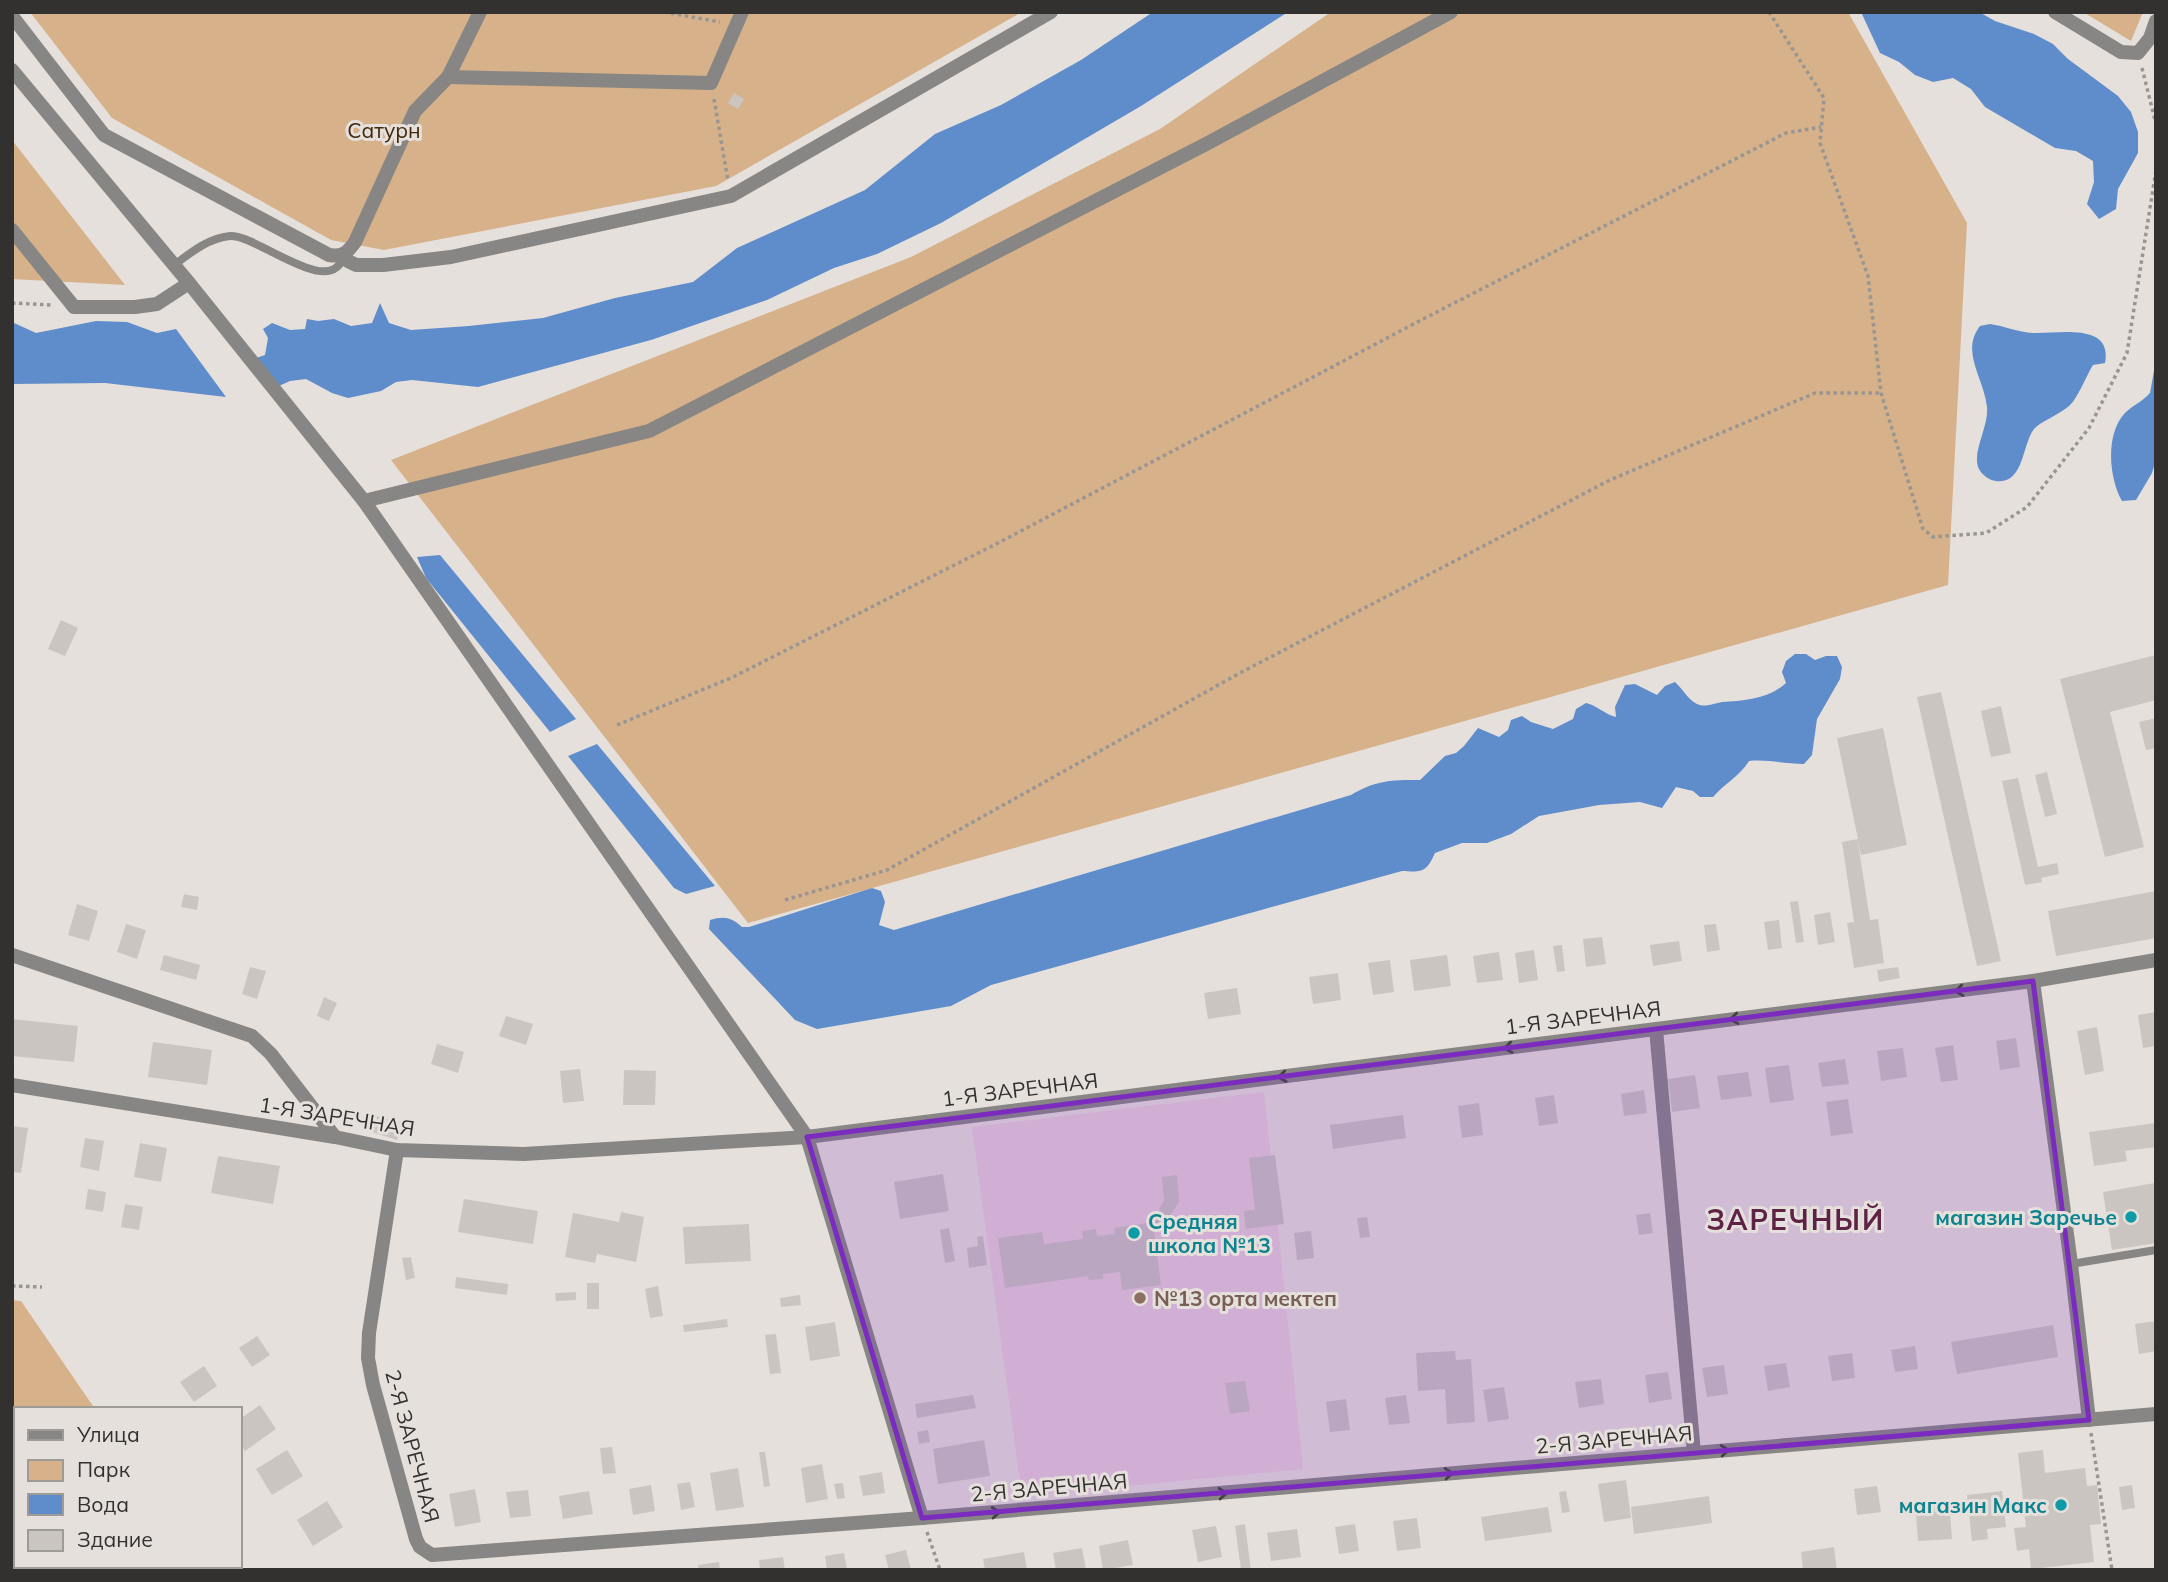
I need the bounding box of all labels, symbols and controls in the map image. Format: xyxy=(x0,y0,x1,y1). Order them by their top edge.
park label: Сатурн xyxy=(347,117,421,143)
one-way arrow xyxy=(1954,983,1977,996)
street label: 1-Я ЗАРЕЧНАЯ xyxy=(1504,995,1662,1039)
one-way arrow xyxy=(1729,1012,1751,1025)
one-way arrow xyxy=(1503,1041,1526,1054)
street label: 1-Я ЗАРЕЧНАЯ xyxy=(941,1067,1099,1111)
one-way arrow xyxy=(1277,1069,1300,1082)
street label: 1-Я ЗАРЕЧНАЯ xyxy=(257,1091,417,1141)
district label: ЗАРЕЧНЫЙ xyxy=(1707,1202,1885,1237)
place label: магазин Заречье xyxy=(1935,1204,2117,1230)
place label: Средняя школа №13 xyxy=(1148,1208,1271,1258)
marker: магазин Заречье xyxy=(2123,1209,2139,1225)
marker: Средняя школа №13 xyxy=(1126,1225,1142,1241)
place label: №13 орта мектеп xyxy=(1154,1285,1337,1311)
marker: №13 орта мектеп xyxy=(1132,1290,1148,1306)
street label: 2-Я ЗАРЕЧНАЯ xyxy=(380,1367,446,1525)
legend xyxy=(14,1407,242,1568)
street label: 2-Я ЗАРЕЧНАЯ xyxy=(1535,1419,1693,1459)
text: Улица xyxy=(76,1421,140,1447)
one-way arrow xyxy=(1707,1444,1730,1457)
text: Парк xyxy=(77,1456,131,1482)
street label: 2-Я ЗАРЕЧНАЯ xyxy=(970,1467,1128,1507)
one-way arrow xyxy=(1432,1467,1454,1480)
one-way arrow xyxy=(1205,1487,1228,1500)
text: Вода xyxy=(77,1491,129,1517)
place label: магазин Макс xyxy=(1899,1492,2047,1518)
marker: магазин Макс xyxy=(2053,1497,2069,1513)
one-way arrow xyxy=(978,1506,1001,1519)
text: Здание xyxy=(77,1526,153,1552)

